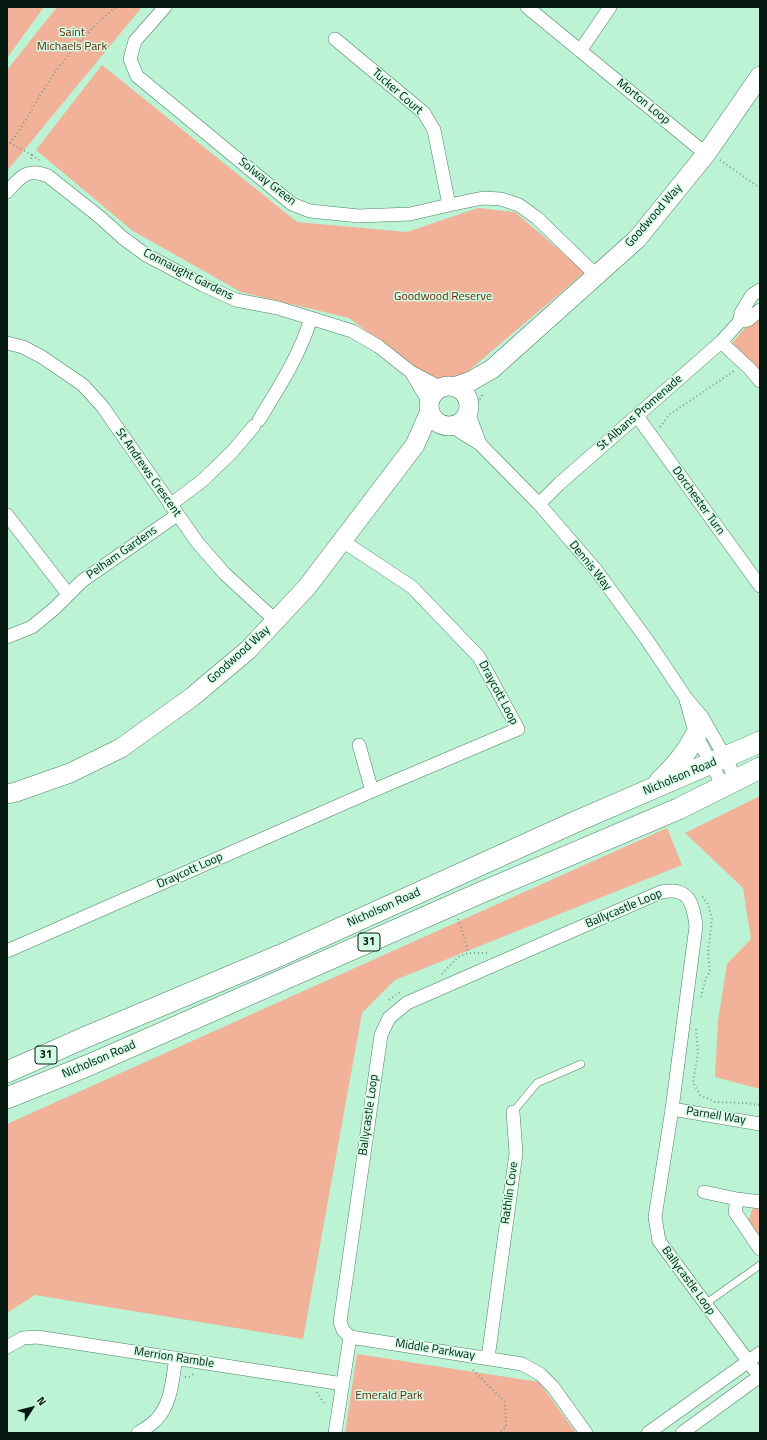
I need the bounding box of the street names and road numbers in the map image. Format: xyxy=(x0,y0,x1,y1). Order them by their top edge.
street label: Tucker Court xyxy=(369,66,425,118)
street label: Morton Loop xyxy=(613,76,673,128)
street label: Solway Green xyxy=(235,155,299,209)
street label: Goodwood Way xyxy=(623,181,685,251)
street label: Connaught Gardens xyxy=(141,246,235,304)
street label: St Albans Promenade xyxy=(594,372,686,454)
street label: St Andrews Crescent xyxy=(112,426,184,520)
street label: Dorchester Turn xyxy=(668,464,728,538)
street label: Pelham Gardens xyxy=(84,523,160,583)
street label: Dennis Way xyxy=(566,538,614,594)
street label: Goodwood Way xyxy=(205,623,273,687)
street label: Draycott Loop xyxy=(475,658,521,728)
street label: Nicholson Road xyxy=(641,755,719,799)
street label: Draycott Loop xyxy=(155,850,225,892)
street label: Nicholson Road xyxy=(345,885,423,931)
street label: Ballycastle Loop xyxy=(584,886,664,932)
road number: 31 xyxy=(358,933,380,951)
street label: Nicholson Road xyxy=(60,1038,138,1082)
road number: 31 xyxy=(35,1046,57,1064)
street label: Ballycastle Loop xyxy=(356,1073,382,1157)
street label: Parnell Way xyxy=(685,1104,747,1128)
street label: Rathlin Cove xyxy=(498,1161,522,1225)
street label: Ballycastle Loop xyxy=(658,1244,718,1318)
street label: Middle Parkway xyxy=(394,1337,476,1363)
street label: Merrion Ramble xyxy=(133,1345,215,1371)

